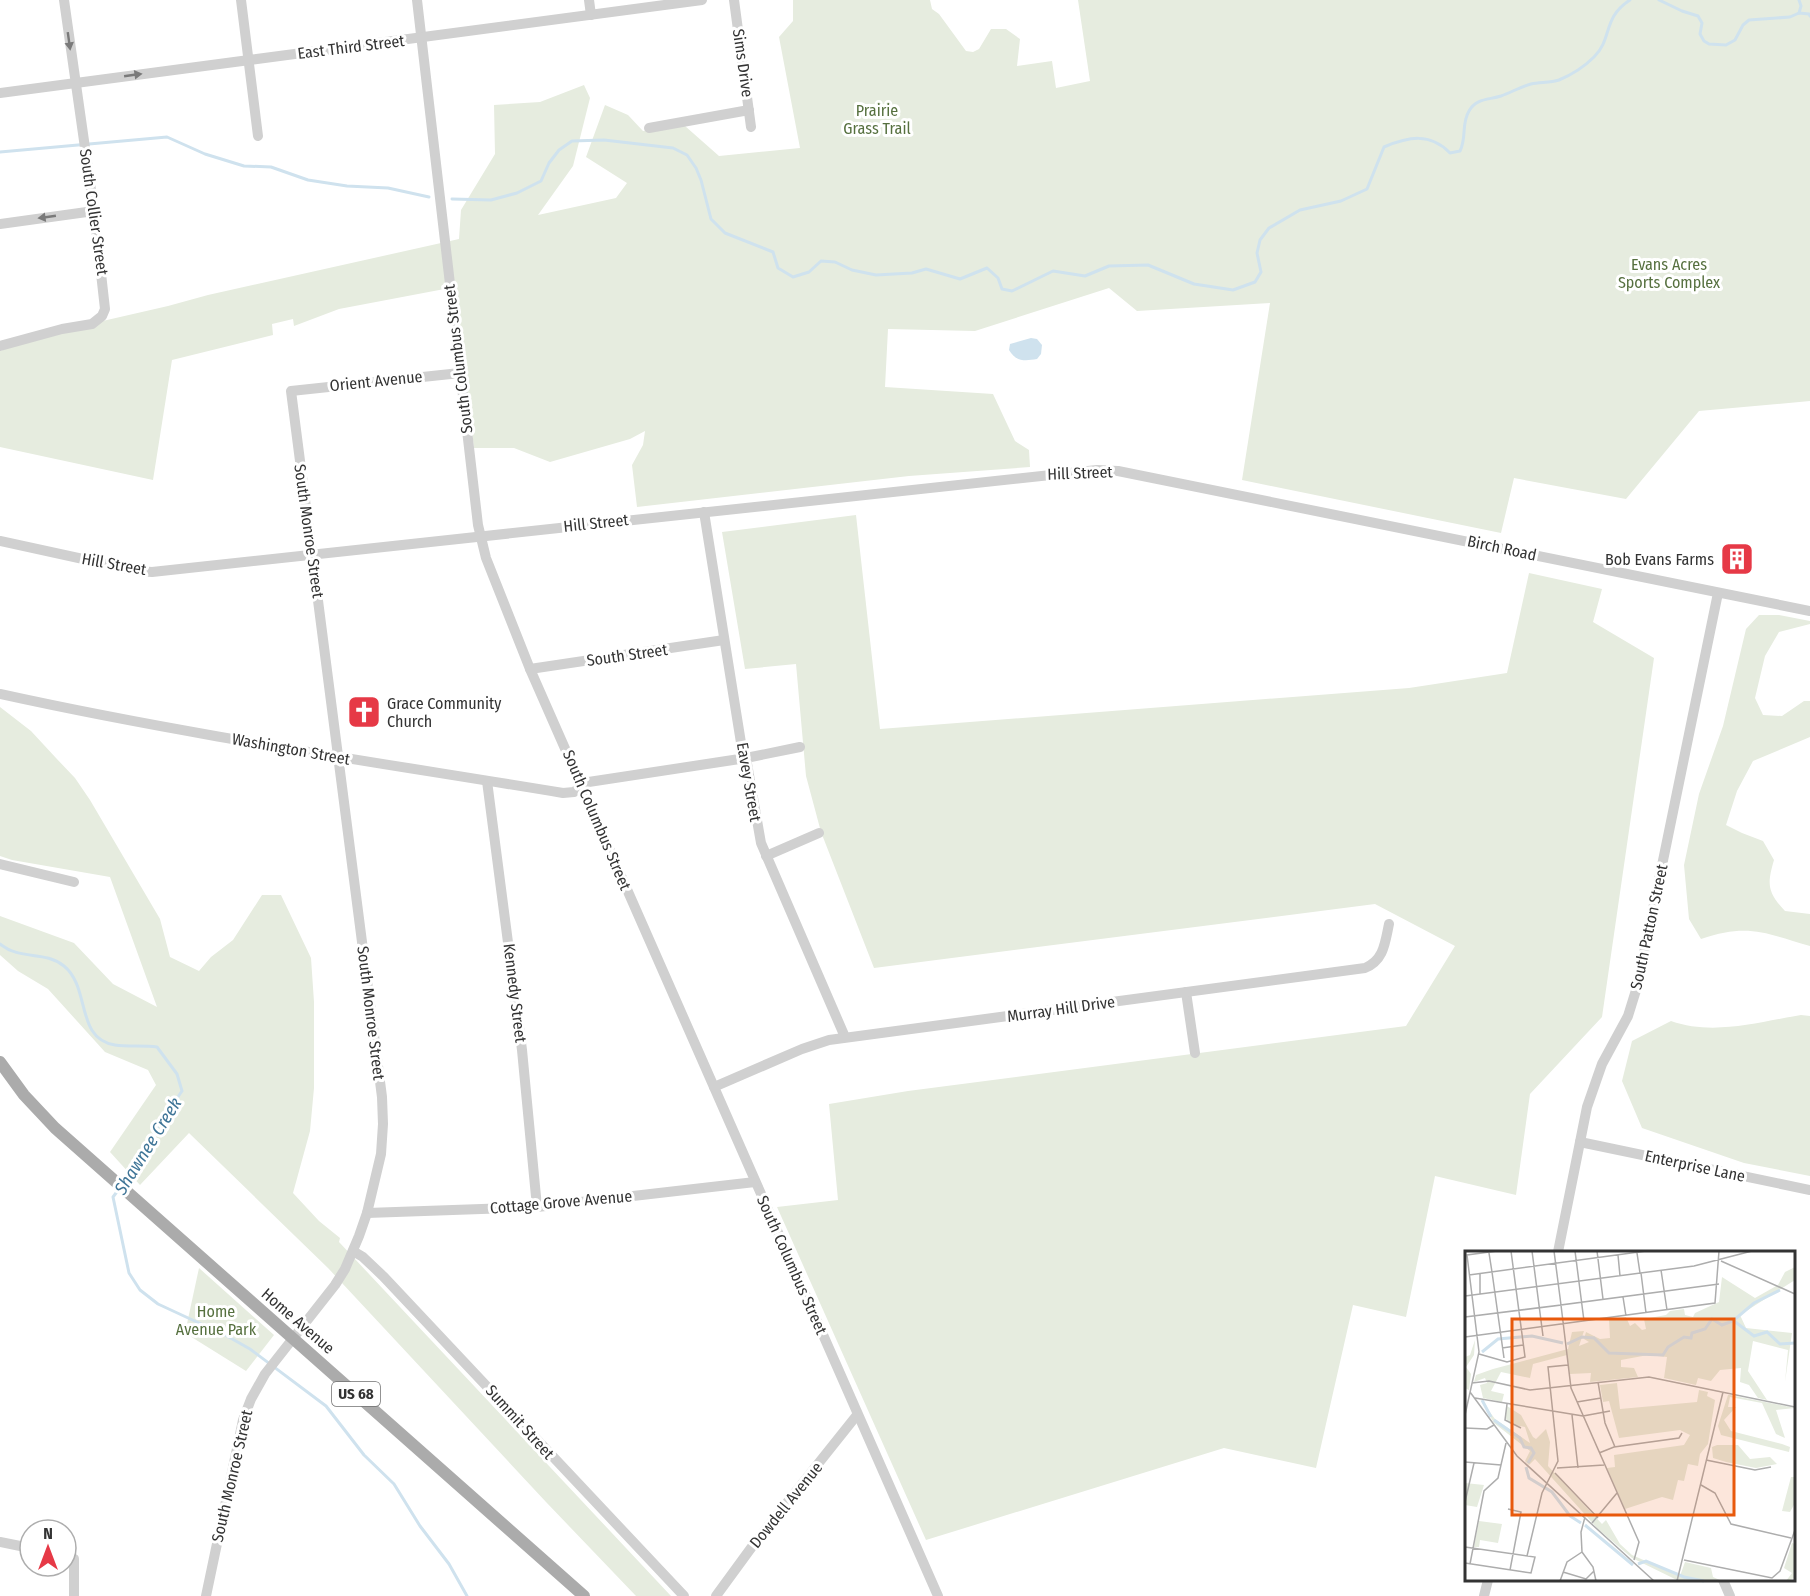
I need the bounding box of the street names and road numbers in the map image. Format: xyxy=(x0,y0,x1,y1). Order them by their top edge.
street label: Sims Drive xyxy=(729,28,757,98)
street label: East Third Street xyxy=(296,31,406,63)
street label: South Collier Street xyxy=(76,148,112,277)
street label: South Columbus Street xyxy=(439,283,477,435)
street label: Orient Avenue xyxy=(329,367,423,395)
street label: Hill Street xyxy=(1047,462,1114,484)
street label: South Monroe Street xyxy=(290,463,328,600)
street label: Hill Street xyxy=(563,510,630,536)
street label: Birch Road xyxy=(1466,531,1538,565)
street label: Hill Street xyxy=(80,549,149,579)
street label: South Street xyxy=(585,640,669,670)
street label: Washington Street xyxy=(231,729,352,769)
street label: Eavey Street xyxy=(733,741,765,824)
street label: South Columbus Street xyxy=(559,747,635,893)
street label: South Patton Street xyxy=(1626,862,1672,991)
street label: Kennedy Street xyxy=(499,942,531,1044)
street label: South Monroe Street xyxy=(353,945,389,1082)
street label: Murray Hill Drive xyxy=(1006,992,1116,1026)
street label: Enterprise Lane xyxy=(1643,1146,1747,1186)
street label: Cottage Grove Avenue xyxy=(489,1186,633,1218)
street label: South Columbus Street xyxy=(753,1193,832,1338)
street label: Home Avenue xyxy=(258,1284,338,1358)
street label: Summit Street xyxy=(482,1381,559,1464)
road number: US 68 xyxy=(332,1382,380,1406)
street label: South Monroe Street xyxy=(208,1407,257,1544)
street label: Dowdell Avenue xyxy=(746,1458,826,1552)

